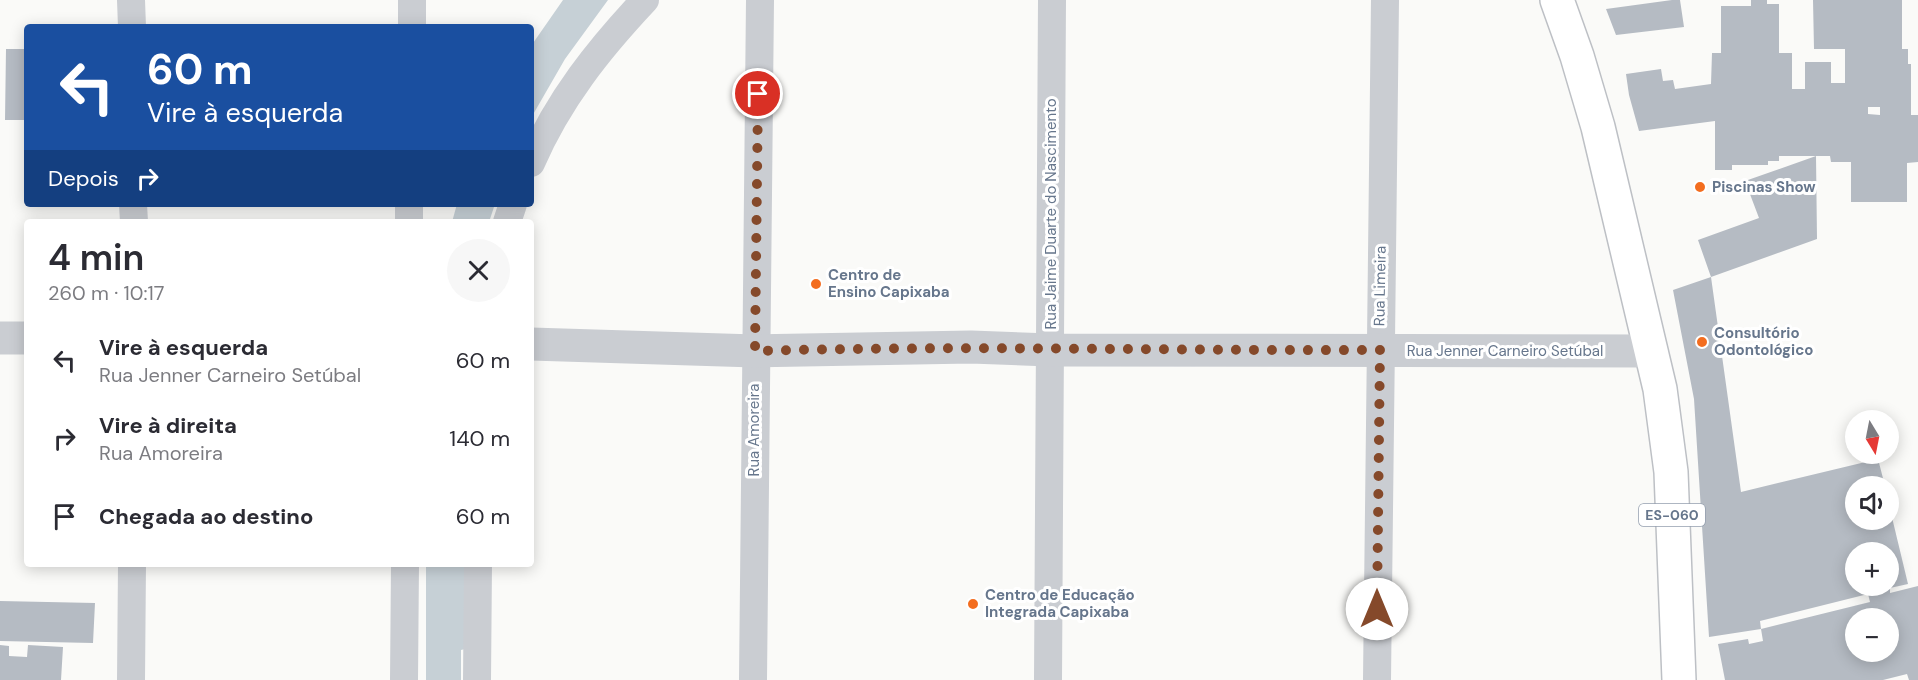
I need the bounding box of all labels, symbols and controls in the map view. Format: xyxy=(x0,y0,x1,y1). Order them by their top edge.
text: 60 m xyxy=(147,42,253,97)
icon: left xyxy=(48,48,126,126)
pin xyxy=(732,68,783,119)
icon: arrive xyxy=(741,77,774,110)
text: Vire à esquerda xyxy=(147,95,343,130)
street label: Rua Jaime Duarte do Nascimento xyxy=(1041,98,1061,330)
icon: right xyxy=(131,162,164,195)
text: Depois xyxy=(48,164,119,193)
place label: Piscinas Show xyxy=(1712,177,1816,197)
marker: Piscinas Show xyxy=(1693,180,1707,194)
text: 4 min xyxy=(48,234,144,281)
button: close xyxy=(447,239,510,302)
street label: Rua Limeira xyxy=(1369,246,1391,326)
place label: Centro de Ensino Capixaba xyxy=(828,265,950,302)
marker: Centro de Ensino Capixaba xyxy=(809,277,823,291)
text: 260 m · 10:17 xyxy=(48,280,164,306)
place label: Consultório Odontológico xyxy=(1714,323,1813,360)
text: Vire à esquerda xyxy=(99,333,268,362)
marker: Consultório Odontológico xyxy=(1695,335,1709,349)
street label: Rua Jenner Carneiro Setúbal xyxy=(1407,341,1603,361)
icon: left xyxy=(48,344,81,377)
text: 60 m xyxy=(456,346,510,375)
text: Rua Jenner Carneiro Setúbal xyxy=(99,362,361,388)
street label: Rua Amoreira xyxy=(744,384,764,476)
north arrow xyxy=(1845,410,1899,464)
map controls xyxy=(1845,410,1899,662)
text: Vire à direita xyxy=(99,411,237,440)
icon: right xyxy=(48,422,81,455)
text: 140 m xyxy=(449,424,510,453)
text: Rua Amoreira xyxy=(99,440,223,466)
button: sound xyxy=(1845,476,1899,530)
icon: arrive xyxy=(48,500,81,533)
text: Chegada ao destino xyxy=(99,502,313,531)
text: 60 m xyxy=(456,502,510,531)
road number: ES-060 xyxy=(1639,504,1705,526)
button: + xyxy=(1845,542,1899,596)
position arrow xyxy=(1345,577,1409,641)
place label: Centro de Educação Integrada Capixaba xyxy=(985,585,1135,622)
marker: Centro de Educação Integrada Capixaba xyxy=(966,597,980,611)
button: − xyxy=(1845,608,1899,662)

